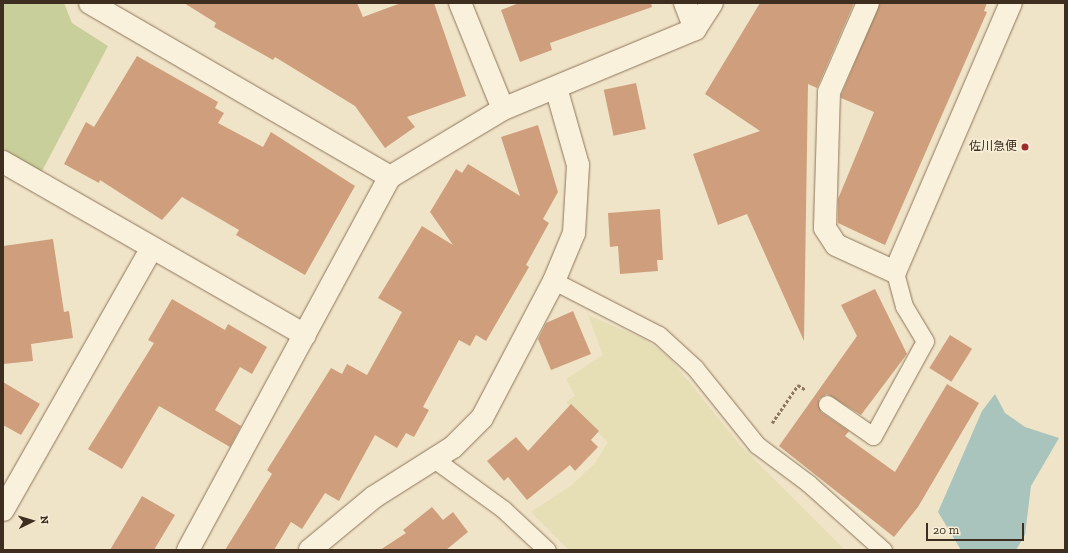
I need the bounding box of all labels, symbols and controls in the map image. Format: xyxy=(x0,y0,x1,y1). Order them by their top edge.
place label: 佐川急便 xyxy=(969,140,1017,154)
marker: 佐川急便 xyxy=(1020,142,1030,152)
north arrow xyxy=(12,501,52,541)
text: N xyxy=(38,515,51,525)
scale bar xyxy=(928,515,1026,541)
text: 20 m xyxy=(933,523,959,537)

